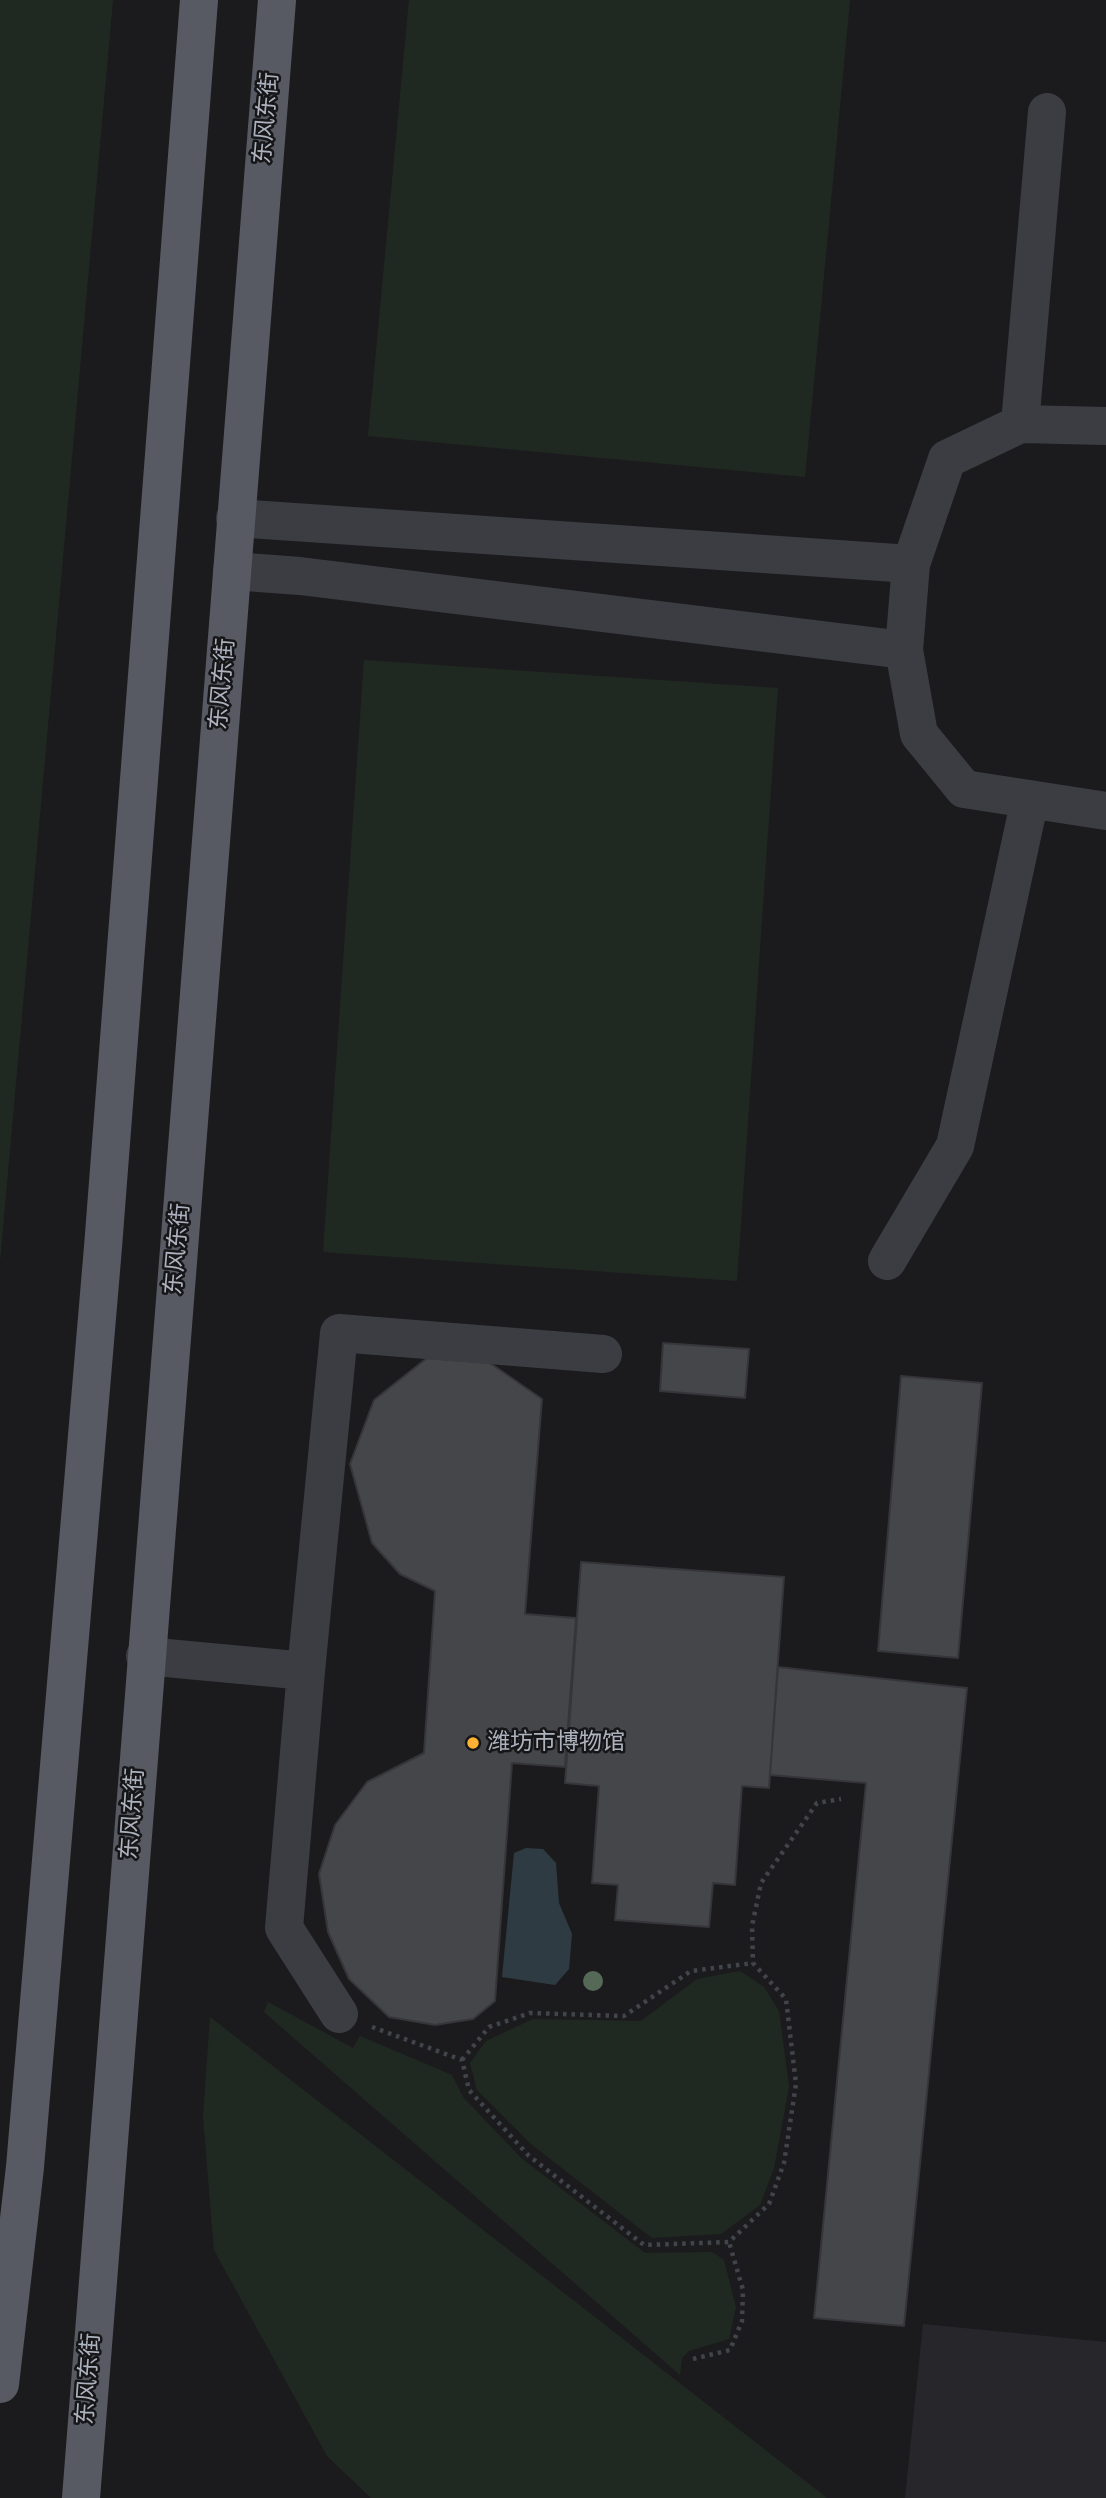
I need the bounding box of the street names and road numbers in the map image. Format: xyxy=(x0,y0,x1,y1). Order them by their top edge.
street label: 东风东街 xyxy=(249,71,285,165)
street label: 东风东街 xyxy=(205,637,241,731)
street label: 东风东街 xyxy=(160,1202,196,1296)
street label: 东风东街 xyxy=(116,1767,150,1861)
street label: 东风东街 xyxy=(72,2332,106,2426)

